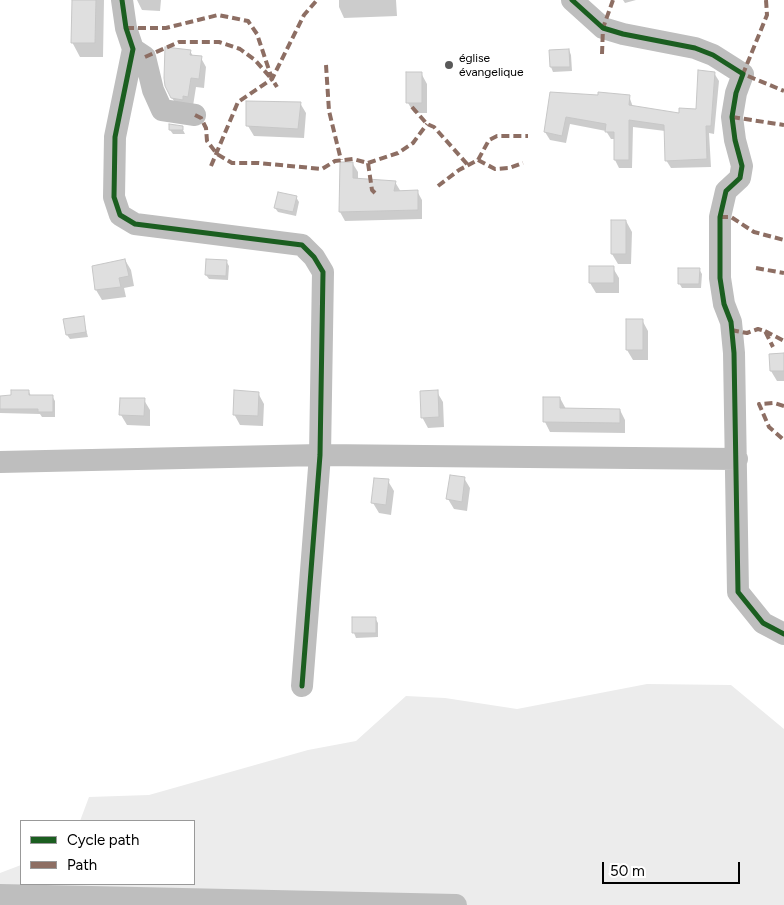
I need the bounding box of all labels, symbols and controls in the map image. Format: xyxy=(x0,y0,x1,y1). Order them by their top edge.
place label: église évangelique xyxy=(459,51,524,79)
marker: église évangelique xyxy=(443,59,455,71)
legend xyxy=(20,820,195,885)
text: Cycle path xyxy=(67,831,139,849)
scale bar xyxy=(604,852,742,884)
text: Path xyxy=(67,856,97,874)
text: 50 m xyxy=(610,862,645,880)

